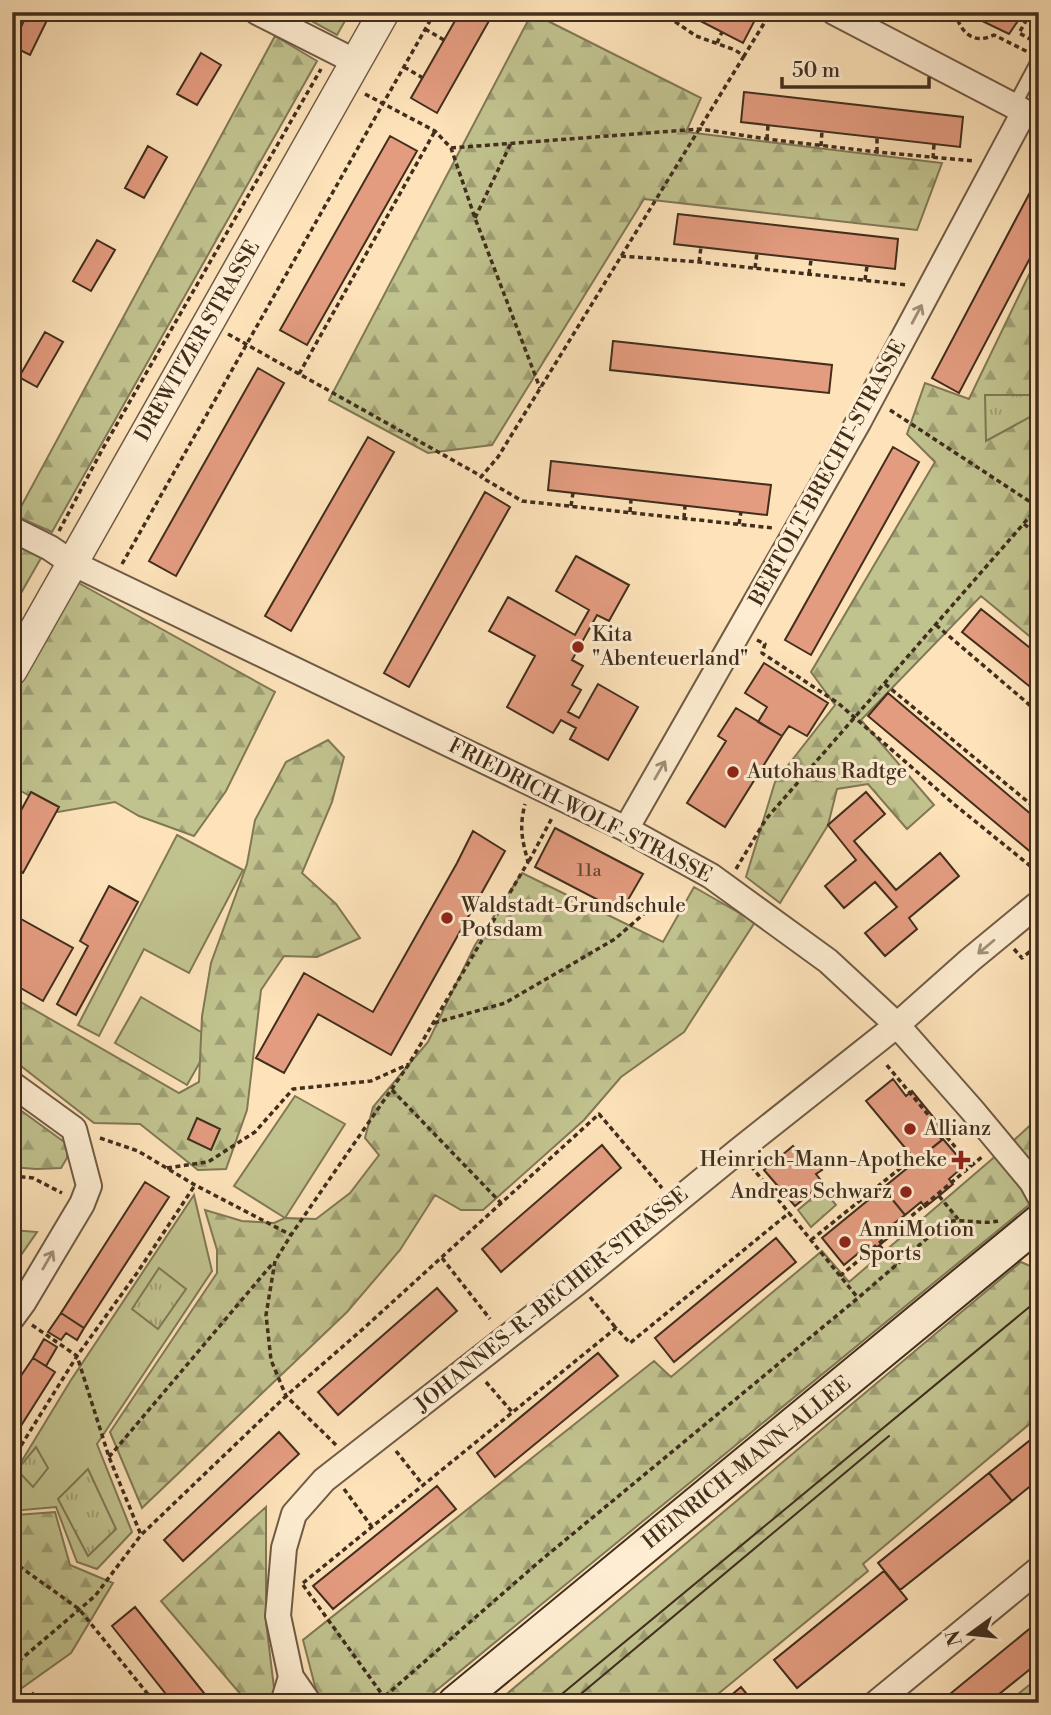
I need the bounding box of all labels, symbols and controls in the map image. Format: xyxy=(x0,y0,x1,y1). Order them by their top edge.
scale bar xyxy=(782,46,928,90)
text: 50 m xyxy=(792,58,840,84)
street label: DREWITZER STRASSE xyxy=(130,236,266,446)
one-way arrow xyxy=(910,304,924,324)
street label: BERTOLT-BRECHT-STRASSE xyxy=(743,335,912,612)
place label: Kita "Abenteuerland" xyxy=(592,622,748,672)
marker: Kita "Abenteuerland" xyxy=(570,639,586,655)
street label: FRIEDRICH-WOLF-STRASSE xyxy=(444,733,716,889)
place label: Autohaus Radtge xyxy=(746,759,907,785)
one-way arrow xyxy=(653,760,667,780)
marker: Autohaus Radtge xyxy=(725,764,741,780)
house number: 11a xyxy=(576,859,602,882)
place label: Waldstadt-Grundschule Potsdam xyxy=(460,893,686,943)
marker: Waldstadt-Grundschule Potsdam xyxy=(439,910,455,926)
one-way arrow xyxy=(978,939,996,954)
place label: Allianz xyxy=(923,1116,991,1142)
marker: Allianz xyxy=(902,1121,918,1137)
place label: Heinrich-Mann-Apotheke xyxy=(700,1147,947,1173)
marker: Heinrich-Mann-Apotheke xyxy=(953,1152,969,1168)
place label: Andreas Schwarz xyxy=(729,1179,892,1205)
street label: JOHANNES-R.-BECHER-STRASSE xyxy=(409,1182,694,1419)
marker: Andreas Schwarz xyxy=(898,1184,914,1200)
place label: AnniMotion Sports xyxy=(858,1217,975,1267)
marker: AnniMotion Sports xyxy=(837,1234,853,1250)
one-way arrow xyxy=(41,1250,55,1270)
street label: HEINRICH-MANN-ALLEE xyxy=(637,1371,857,1555)
north arrow xyxy=(936,1600,1006,1670)
text: N xyxy=(941,1628,968,1649)

